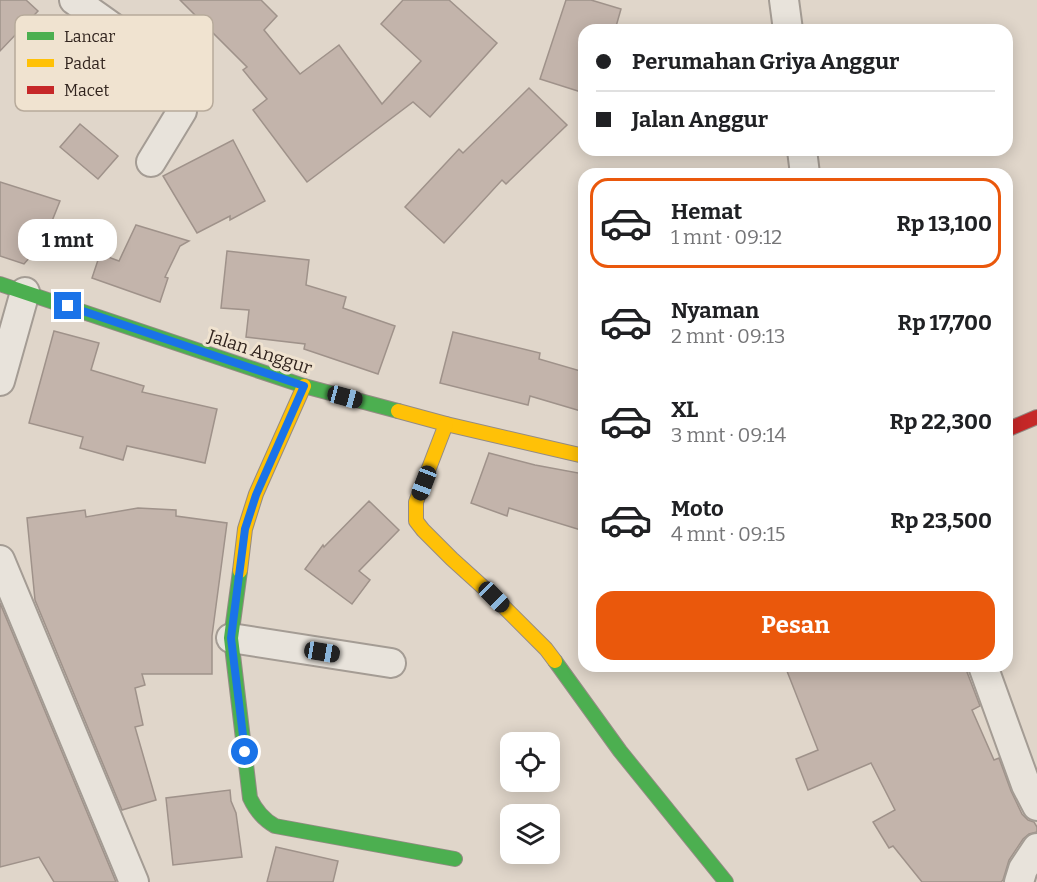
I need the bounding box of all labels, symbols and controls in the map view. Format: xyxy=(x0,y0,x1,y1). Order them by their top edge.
legend xyxy=(15,15,213,111)
text: Lancar xyxy=(64,27,115,46)
text: Perumahan Griya Anggur xyxy=(632,48,899,75)
text: Padat xyxy=(64,54,106,73)
text: Macet xyxy=(64,81,109,100)
text: Jalan Anggur xyxy=(632,106,768,133)
icon: car xyxy=(599,196,653,250)
text: Hemat xyxy=(671,198,742,225)
text: Rp 13,100 xyxy=(896,210,992,237)
callout: 1 mnt xyxy=(19,219,118,261)
text: 1 mnt · 09:12 xyxy=(671,225,782,249)
text: 1 mnt xyxy=(41,228,94,252)
route end xyxy=(54,292,81,319)
icon: car xyxy=(599,295,653,349)
text: Nyaman xyxy=(671,297,759,324)
text: Rp 17,700 xyxy=(898,309,992,336)
street label: Jalan Anggur xyxy=(204,324,315,379)
text: 2 mnt · 09:13 xyxy=(671,324,785,348)
car xyxy=(325,384,365,410)
icon: car xyxy=(599,394,653,448)
text: XL xyxy=(671,396,698,423)
text: Rp 22,300 xyxy=(889,408,992,435)
text: 3 mnt · 09:14 xyxy=(671,423,786,447)
car xyxy=(409,463,439,503)
icon: car xyxy=(599,493,653,547)
text: Moto xyxy=(671,495,724,522)
text: Rp 23,500 xyxy=(891,507,992,534)
text: 4 mnt · 09:15 xyxy=(671,522,785,546)
car xyxy=(475,578,513,616)
button: Pesan xyxy=(596,591,995,660)
car xyxy=(303,640,341,664)
map controls xyxy=(500,732,560,864)
button: locate xyxy=(500,732,560,792)
route start xyxy=(231,738,258,765)
button: layers xyxy=(500,804,560,864)

